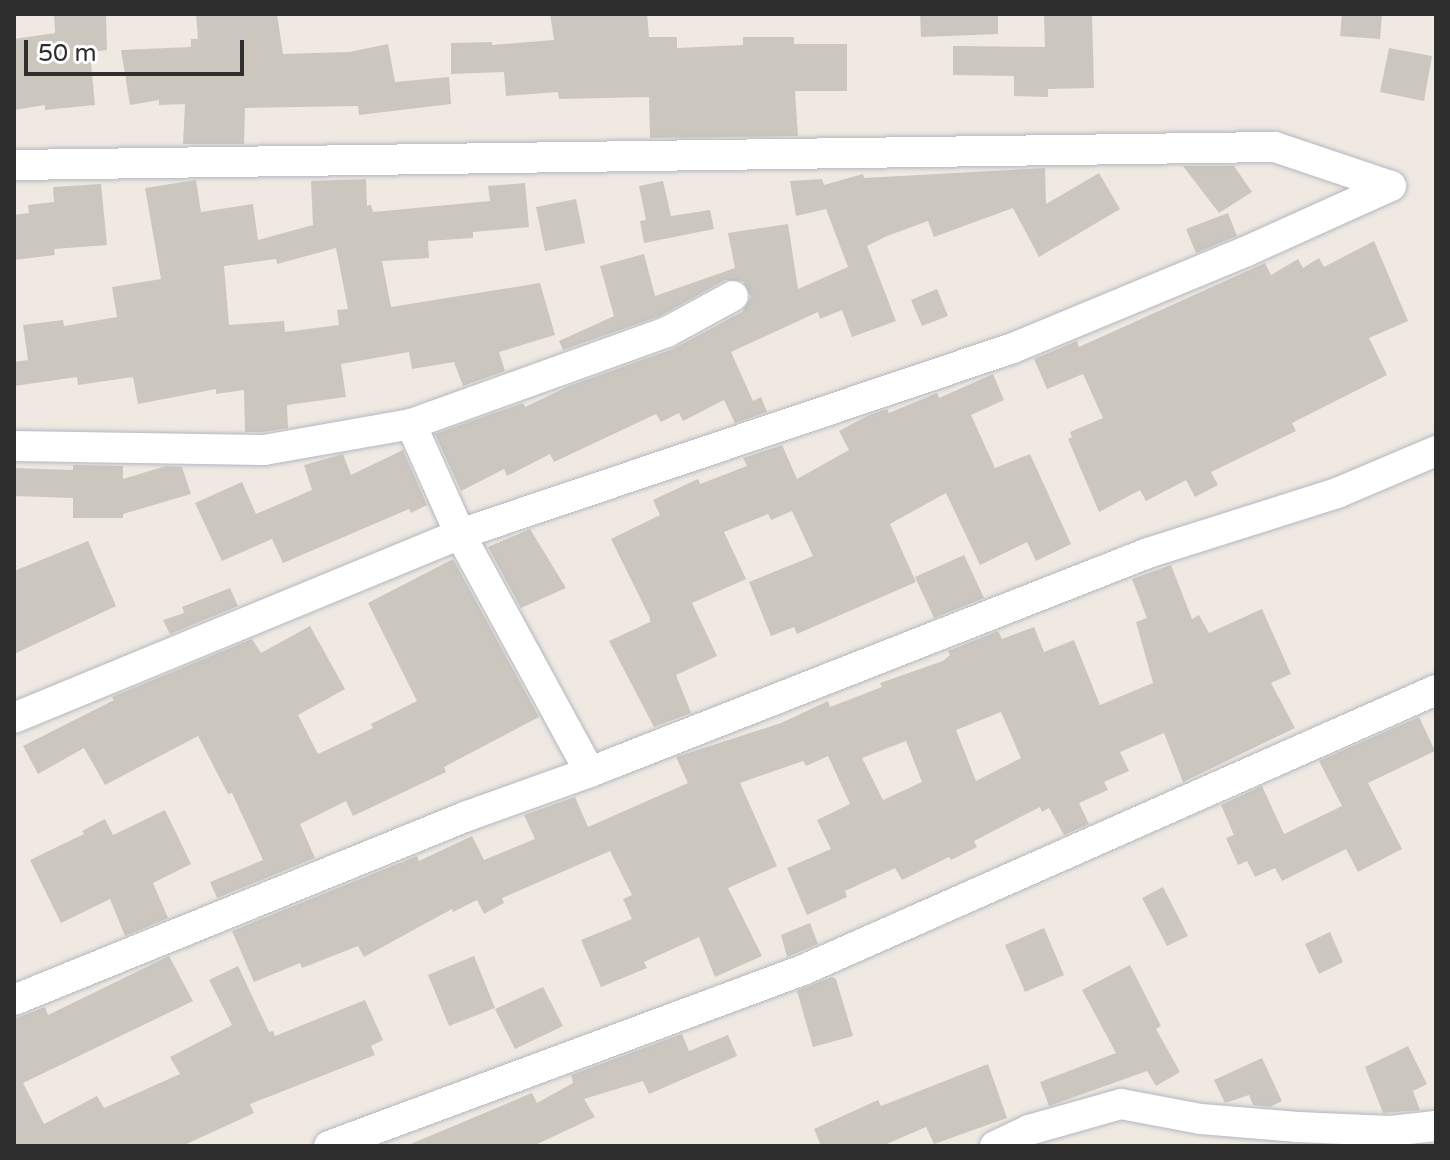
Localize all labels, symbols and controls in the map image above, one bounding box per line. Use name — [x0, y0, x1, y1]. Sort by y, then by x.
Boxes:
scale bar — [28, 24, 248, 74]
text: 50 m — [38, 39, 96, 68]

